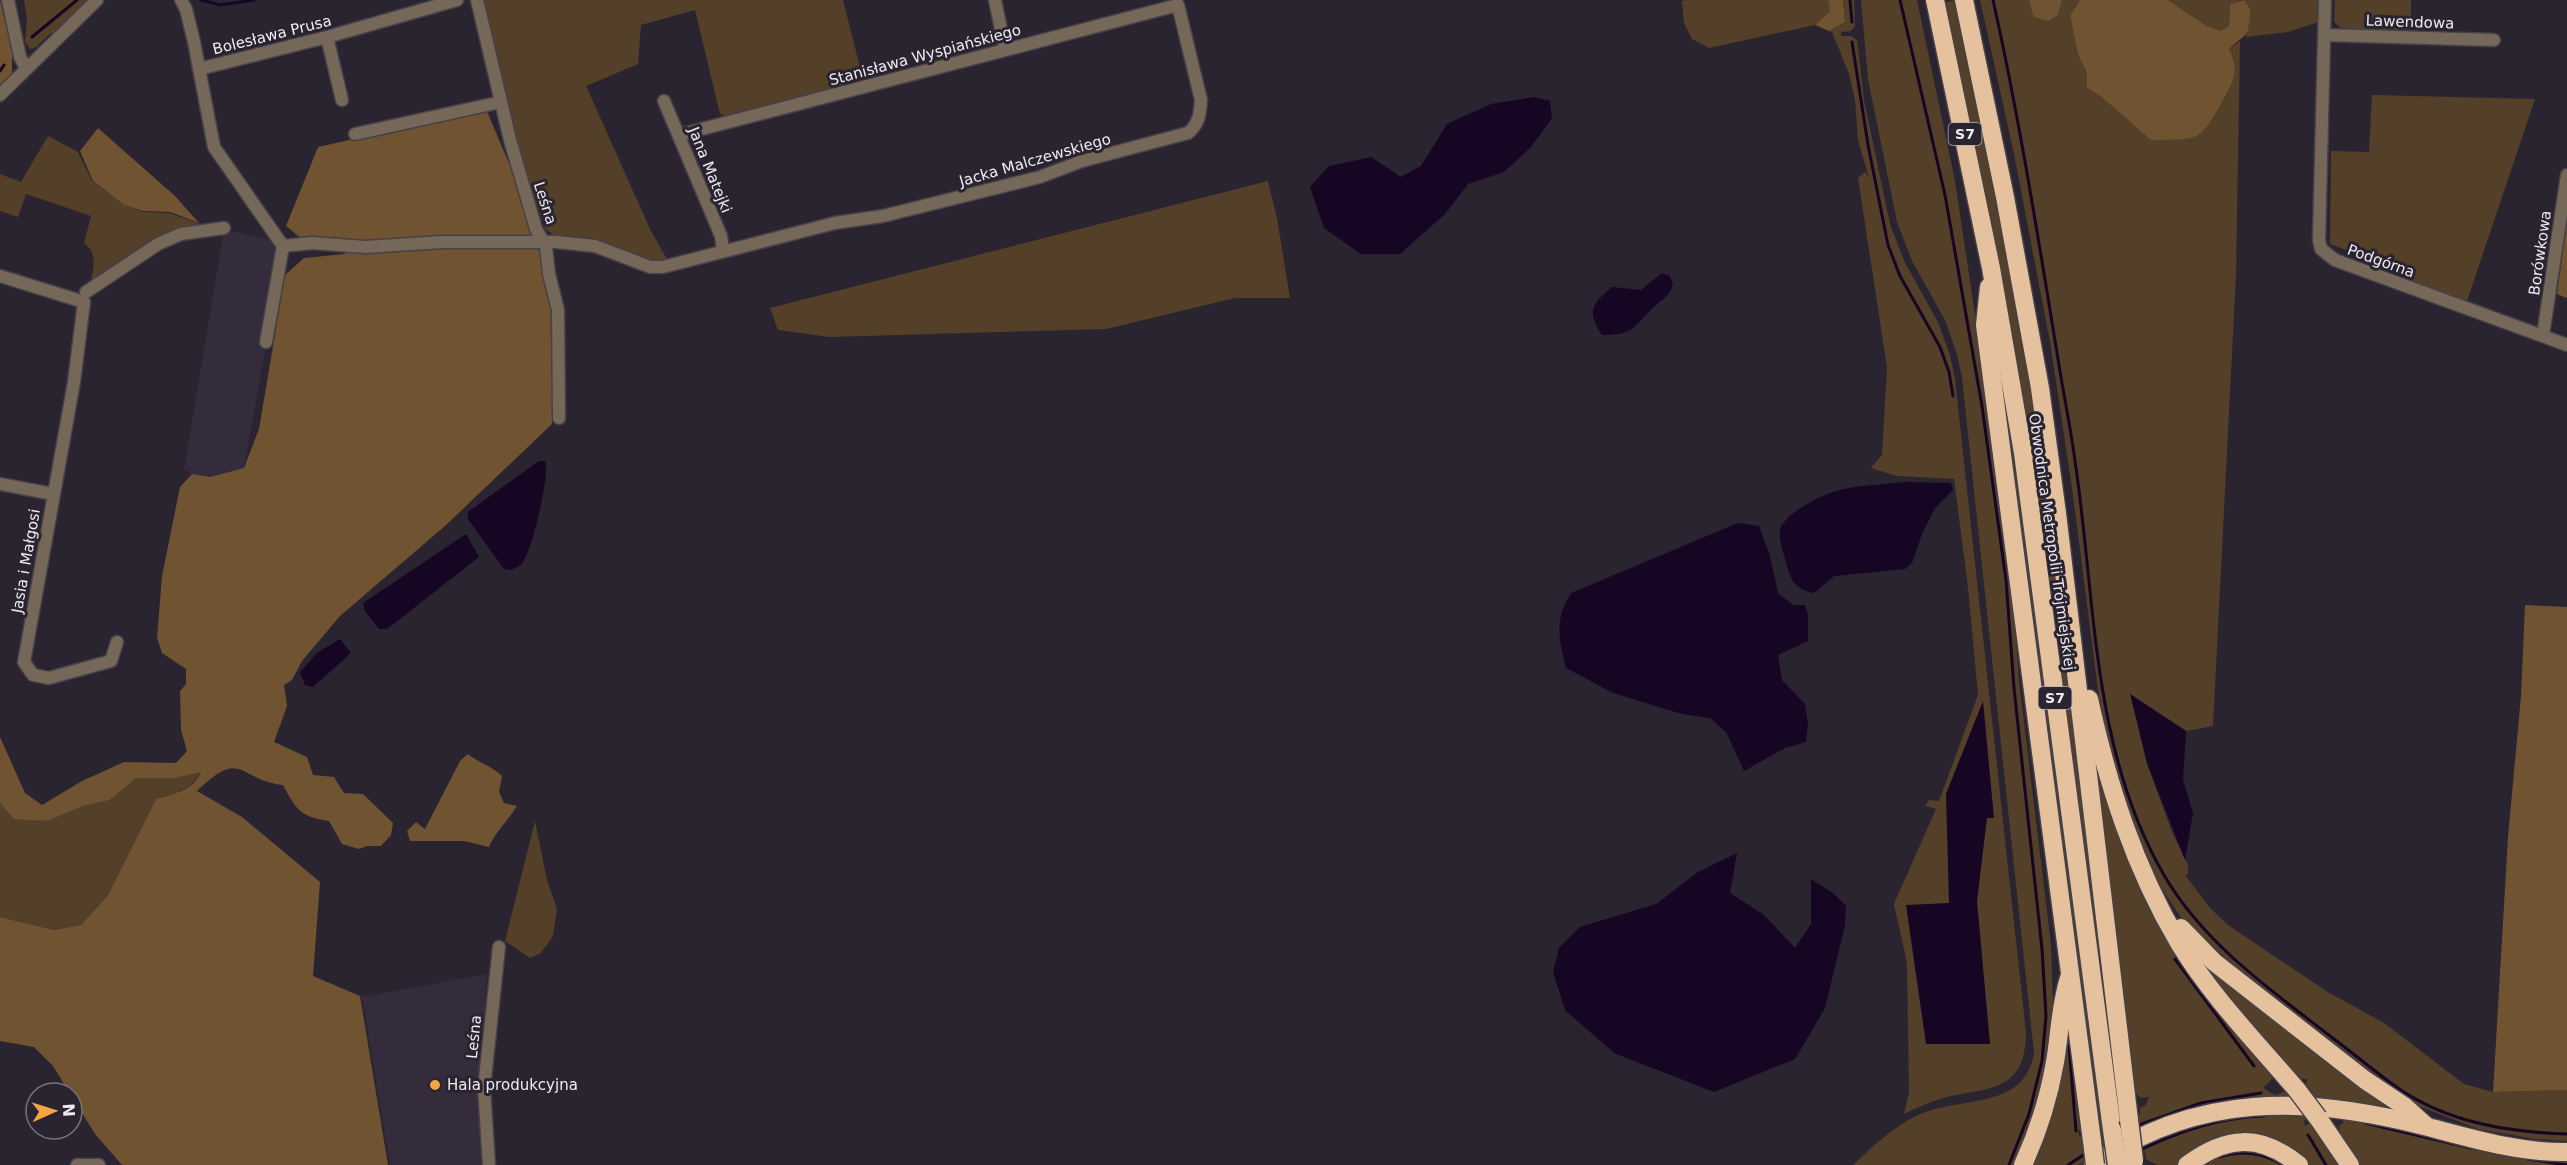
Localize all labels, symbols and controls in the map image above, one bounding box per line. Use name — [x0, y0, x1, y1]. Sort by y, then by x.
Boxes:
street label: Lawendowa — [2365, 11, 2455, 33]
street label: Bolesława Prusa — [211, 12, 333, 58]
street label: Stanisława Wyspiańskiego — [827, 21, 1023, 89]
street label: Jana Matejki — [684, 123, 735, 216]
road number: S7 — [1948, 123, 1982, 145]
street label: Jacka Malczewskiego — [956, 130, 1113, 191]
street label: Leśna — [530, 179, 560, 227]
street label: Borówkowa — [2525, 209, 2555, 297]
street label: Podgórna — [2345, 240, 2417, 282]
street label: Obwodnica Metropolii Trójmiejskiej — [2025, 412, 2079, 672]
street label: Jasia i Małgosi — [8, 507, 44, 616]
road number: S7 — [2038, 687, 2072, 709]
street label: Leśna — [463, 1014, 485, 1060]
place label: Hala produkcyjna — [447, 1076, 578, 1094]
marker: Hala produkcyjna — [428, 1078, 442, 1092]
north arrow — [24, 1081, 84, 1141]
text: N — [59, 1103, 78, 1117]

